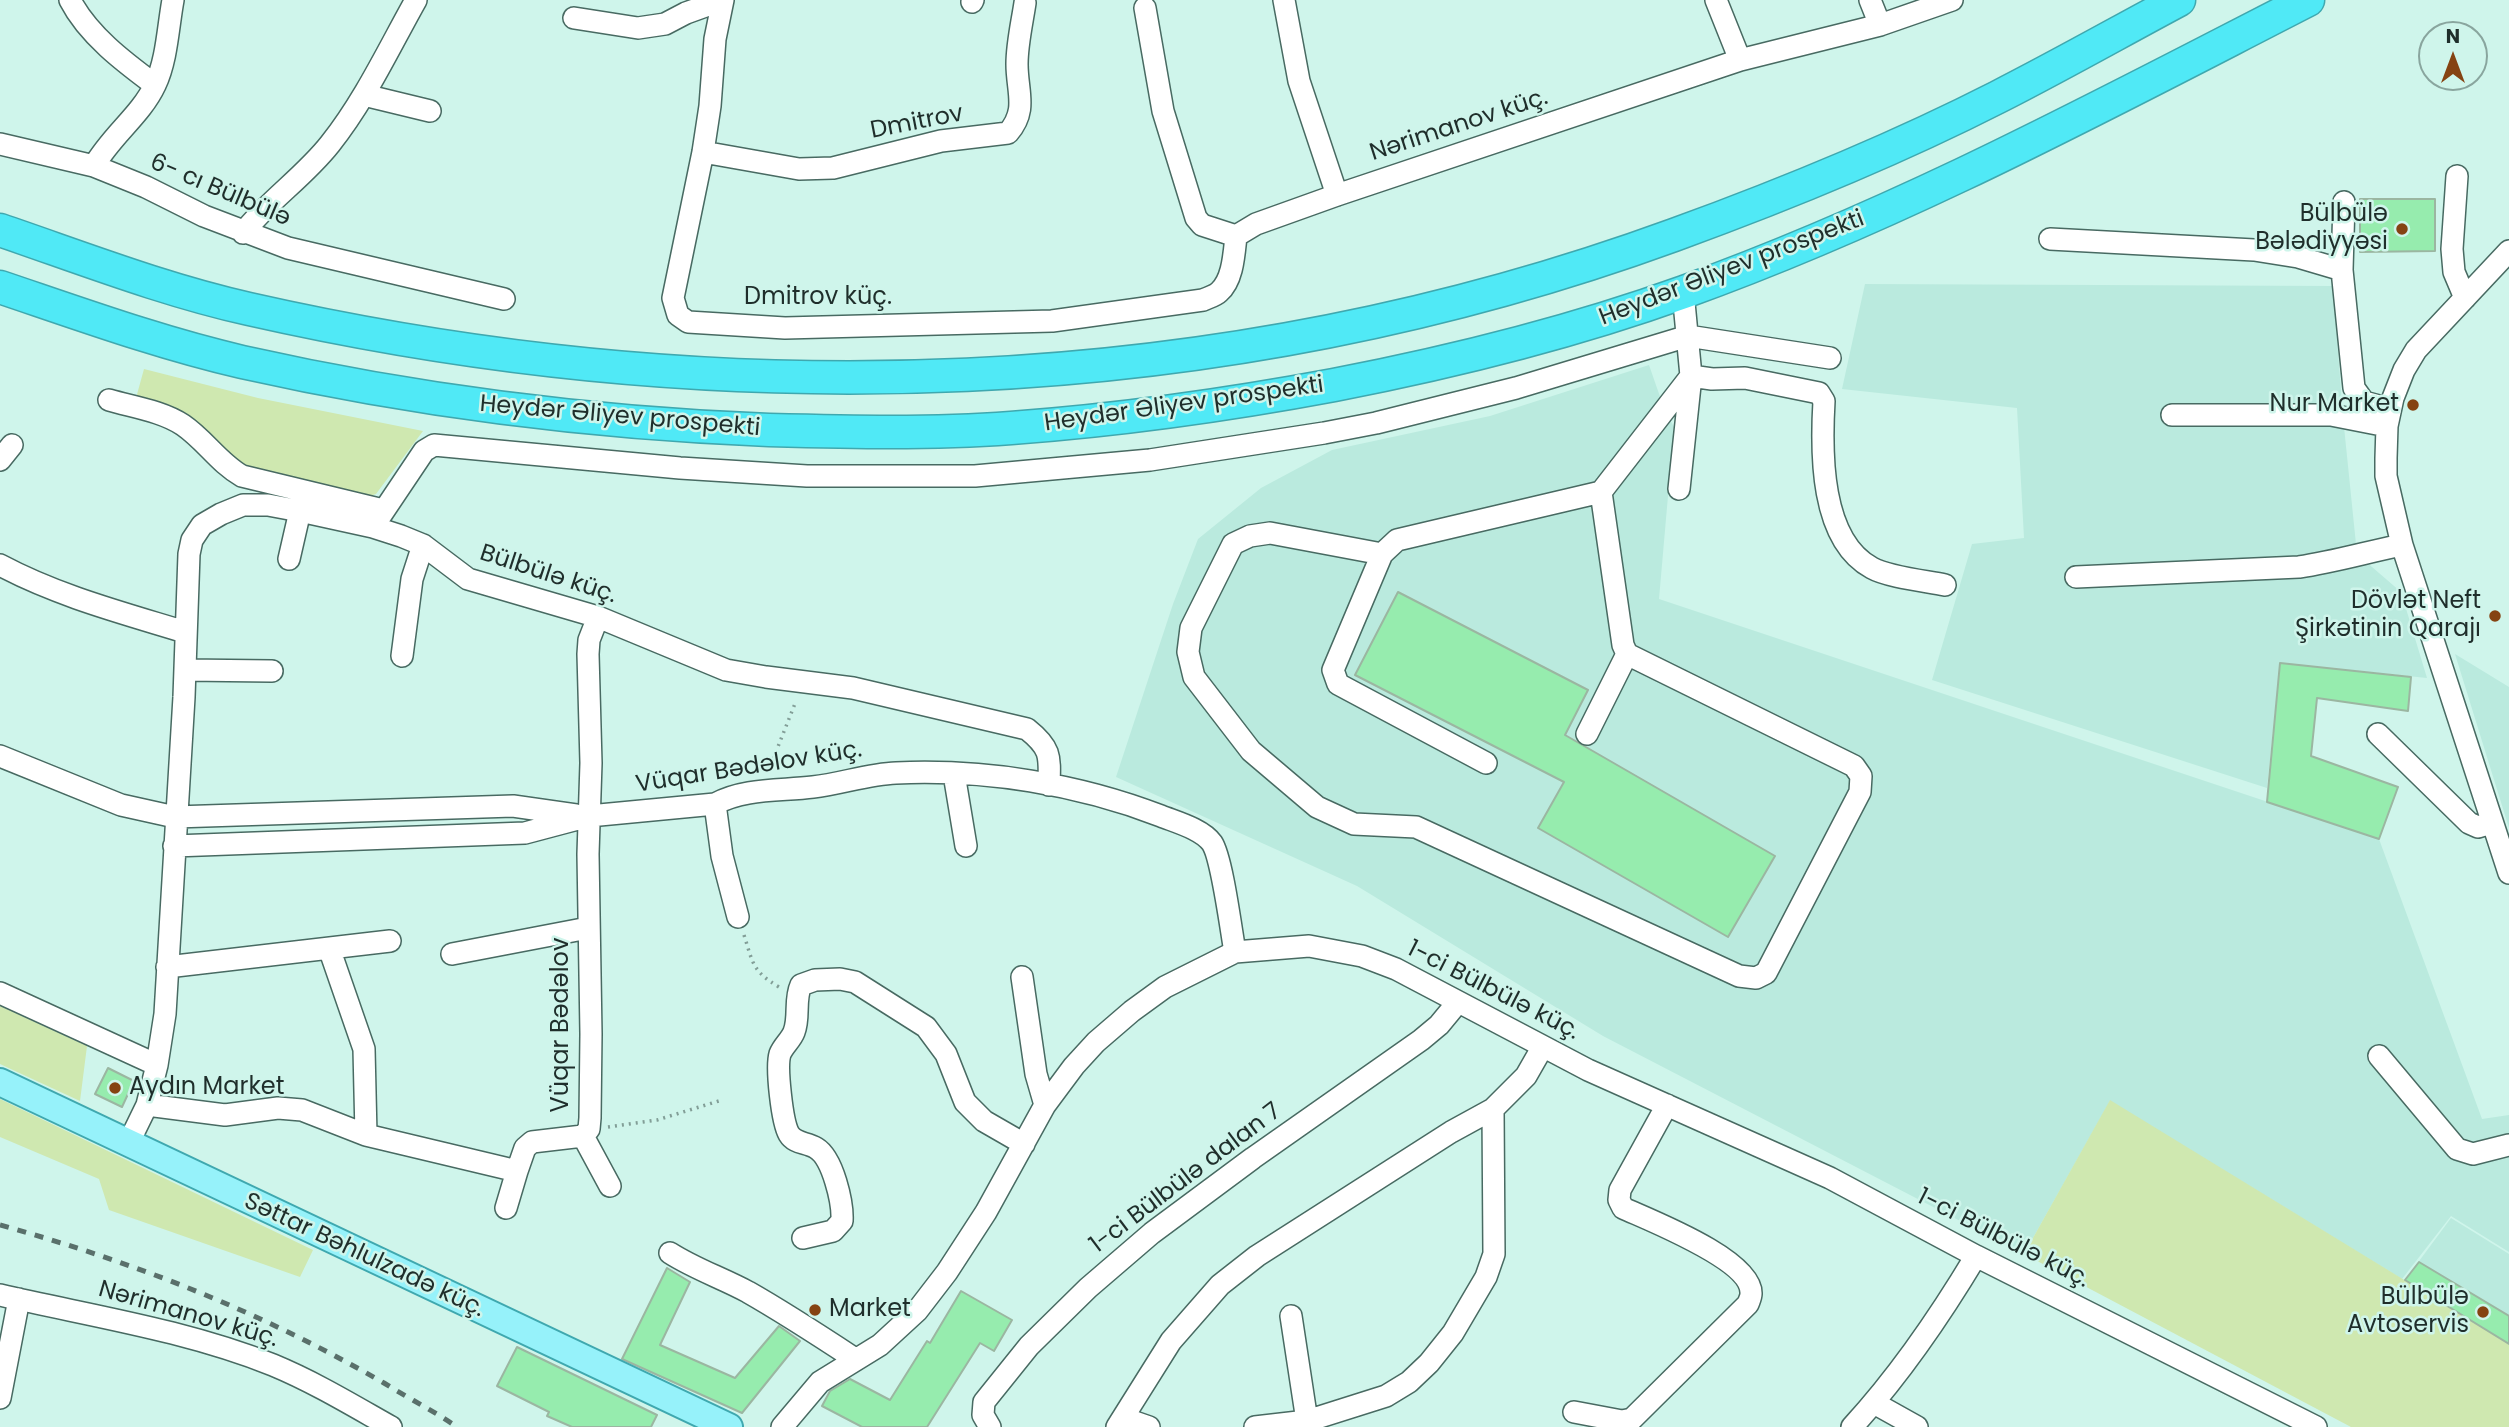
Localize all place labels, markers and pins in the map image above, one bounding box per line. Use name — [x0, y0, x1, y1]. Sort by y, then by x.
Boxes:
place label: Bülbülə Bələdiyyəsi — [2255, 201, 2388, 257]
marker: Bülbülə Bələdiyyəsi — [2394, 221, 2410, 237]
place label: Nur Market — [2270, 391, 2399, 419]
marker: Nur Market — [2405, 397, 2421, 413]
place label: Dövlət Neft Şirkətinin Qarajı — [2295, 588, 2481, 644]
marker: Dövlət Neft Şirkətinin Qarajı — [2487, 608, 2503, 624]
place label: Aydın Market — [129, 1074, 284, 1102]
marker: Aydın Market — [107, 1080, 123, 1096]
place label: Bülbülə Avtoservis — [2347, 1284, 2469, 1340]
place label: Market — [829, 1296, 911, 1324]
marker: Market — [807, 1302, 823, 1318]
marker: Bülbülə Avtoservis — [2475, 1304, 2491, 1320]

